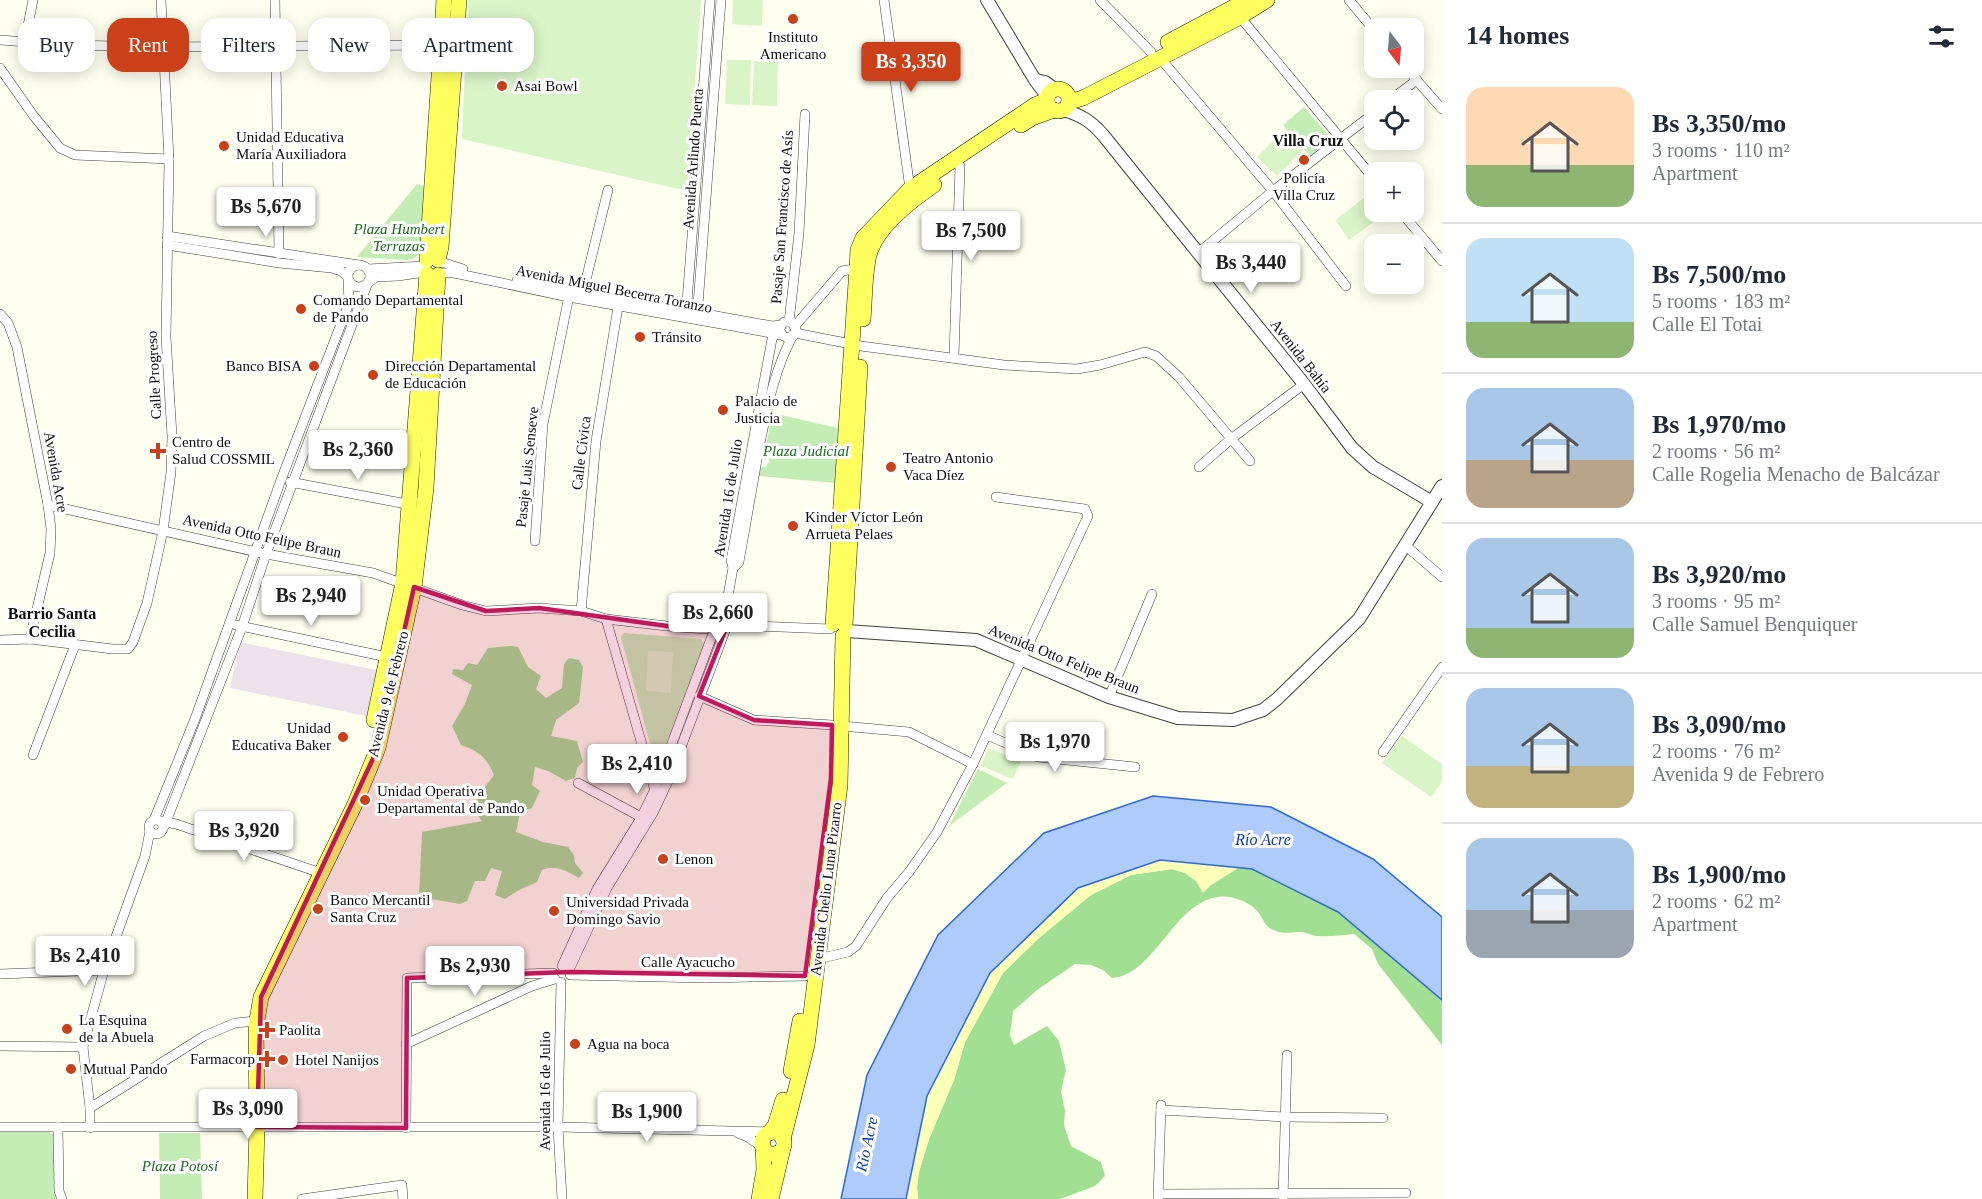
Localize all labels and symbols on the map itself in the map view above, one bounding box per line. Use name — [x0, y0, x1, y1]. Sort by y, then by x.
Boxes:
marker: Instituto Americano — [786, 12, 800, 26]
north arrow — [1364, 18, 1424, 78]
place label: Instituto Americano — [760, 29, 826, 62]
pin: Bs 3,350 — [849, 42, 973, 93]
place label: Asai Bowl — [514, 78, 578, 94]
marker: Asai Bowl — [495, 79, 509, 93]
street label: Avenida Arlindo Puerta — [680, 88, 706, 230]
place label: Unidad Educativa María Auxiliadora — [236, 129, 347, 162]
street label: Pasaje San Francisco de Asís — [768, 129, 796, 304]
district label: Villa Cruz — [1273, 132, 1343, 149]
marker: Unidad Educativa María Auxiliadora — [217, 139, 231, 153]
marker: Policía Villa Cruz — [1297, 153, 1311, 167]
place label: Policía Villa Cruz — [1273, 170, 1335, 203]
pin: Bs 5,670 — [204, 187, 328, 238]
pin: Bs 7,500 — [909, 211, 1033, 262]
park label: Plaza Humbert Terrazas — [352, 221, 445, 254]
pin: Bs 3,440 — [1189, 243, 1313, 294]
street label: Avenida Miguel Becerra Toranzo — [515, 262, 713, 316]
place label: Comando Departamental de Pando — [313, 292, 463, 325]
marker: Comando Departamental de Pando — [294, 302, 308, 316]
street label: Avenida Bahía — [1267, 316, 1335, 396]
place label: Tránsito — [652, 329, 701, 345]
street label: Calle Progreso — [144, 330, 164, 420]
marker: Tránsito — [633, 330, 647, 344]
place label: Banco BISA — [226, 358, 302, 374]
place label: Dirección Departamental de Educación — [385, 358, 536, 391]
marker: Banco BISA — [307, 359, 321, 373]
marker: Dirección Departamental de Educación — [366, 368, 380, 382]
place label: Palacio de Justicia — [735, 393, 797, 426]
marker: Palacio de Justicia — [716, 403, 730, 417]
street label: Pasaje Luis Senseve — [513, 405, 541, 528]
street label: Calle Cívica — [569, 415, 594, 491]
street label: Avenida Acre — [41, 430, 71, 514]
pin: Bs 2,360 — [296, 430, 420, 481]
place label: Centro de Salud COSSMIL — [172, 434, 275, 467]
street label: Avenida 16 de Julio — [711, 438, 745, 558]
marker: Centro de Salud COSSMIL — [149, 442, 167, 460]
park label: Plaza Judicial — [762, 443, 849, 459]
place label: Teatro Antonio Vaca Díez — [903, 450, 993, 483]
marker: Teatro Antonio Vaca Díez — [884, 460, 898, 474]
place label: Kinder Víctor León Arrueta Pelaes — [805, 509, 924, 542]
street label: Avenida Otto Felipe Braun — [181, 511, 343, 561]
marker: Kinder Víctor León Arrueta Pelaes — [786, 519, 800, 533]
pin: Bs 2,940 — [249, 576, 373, 627]
pin: Bs 2,660 — [656, 593, 780, 644]
district label: Barrio Santa Cecilia — [8, 605, 96, 640]
street label: Avenida Otto Felipe Braun — [986, 621, 1142, 697]
street label: Avenida 9 de Febrero — [365, 629, 411, 759]
place label: Unidad Educativa Baker — [231, 720, 331, 753]
pin: Bs 1,970 — [993, 722, 1117, 773]
marker: Unidad Educativa Baker — [336, 730, 350, 744]
pin: Bs 2,410 — [575, 744, 699, 795]
place label: Unidad Operativa Departamental de Pando — [377, 783, 524, 816]
marker: Unidad Operativa Departamental de Pando — [358, 793, 372, 807]
street label: Avenida Chelio Luna Pizarro — [807, 801, 845, 977]
pin: Bs 3,920 — [182, 811, 306, 862]
water label: Río Acre — [1234, 831, 1291, 848]
place label: Lenon — [675, 851, 714, 867]
marker: Lenon — [656, 852, 670, 866]
place label: Banco Mercantil Santa Cruz — [330, 892, 430, 925]
place label: Universidad Privada Domingo Savio — [566, 894, 689, 927]
marker: Banco Mercantil Santa Cruz — [311, 902, 325, 916]
marker: Universidad Privada Domingo Savio — [547, 904, 561, 918]
pin: Bs 2,410 — [23, 936, 147, 987]
pin: Bs 2,930 — [413, 946, 537, 997]
street label: Calle Ayacucho — [641, 954, 735, 970]
place label: La Esquina de la Abuela — [79, 1012, 154, 1045]
marker: La Esquina de la Abuela — [60, 1022, 74, 1036]
place label: Paolita — [279, 1022, 321, 1038]
marker: Paolita — [260, 1023, 274, 1037]
street label: Avenida 16 de Julio — [537, 1031, 553, 1151]
place label: Agua na boca — [587, 1036, 670, 1052]
marker: Agua na boca — [568, 1037, 582, 1051]
place label: Farmacorp — [190, 1051, 255, 1067]
marker: Farmacorp — [260, 1052, 274, 1066]
place label: Hotel Nanijos — [295, 1052, 379, 1068]
marker: Hotel Nanijos — [276, 1053, 290, 1067]
place label: Mutual Pando — [83, 1061, 168, 1077]
marker: Mutual Pando — [64, 1062, 78, 1076]
pin: Bs 3,090 — [186, 1089, 310, 1140]
pin: Bs 1,900 — [585, 1092, 709, 1143]
water label: Río Acre — [852, 1115, 881, 1174]
park label: Plaza Potosí — [141, 1158, 220, 1174]

